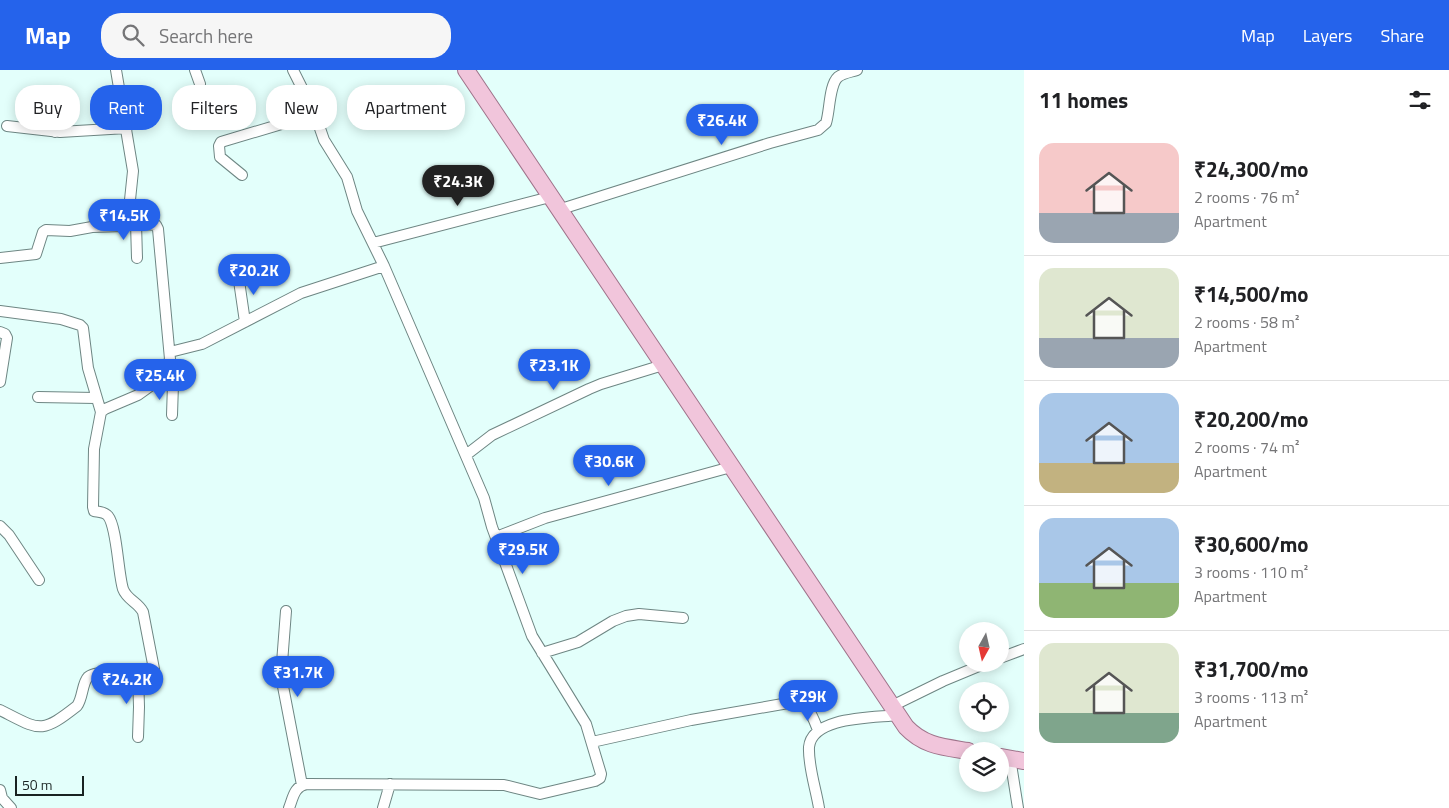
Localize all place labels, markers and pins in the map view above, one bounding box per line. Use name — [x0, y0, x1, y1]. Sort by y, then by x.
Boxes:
pin: ₹26.4K — [681, 104, 763, 146]
pin: ₹24.3K — [417, 164, 499, 207]
pin: ₹14.5K — [83, 198, 165, 241]
pin: ₹20.2K — [213, 254, 295, 296]
pin: ₹23.1K — [513, 348, 595, 391]
pin: ₹25.4K — [119, 358, 201, 401]
pin: ₹30.6K — [568, 444, 650, 487]
pin: ₹29.5K — [482, 532, 564, 575]
pin: ₹31.7K — [257, 656, 339, 698]
pin: ₹24.2K — [86, 662, 168, 705]
pin: ₹29K — [778, 680, 838, 722]

